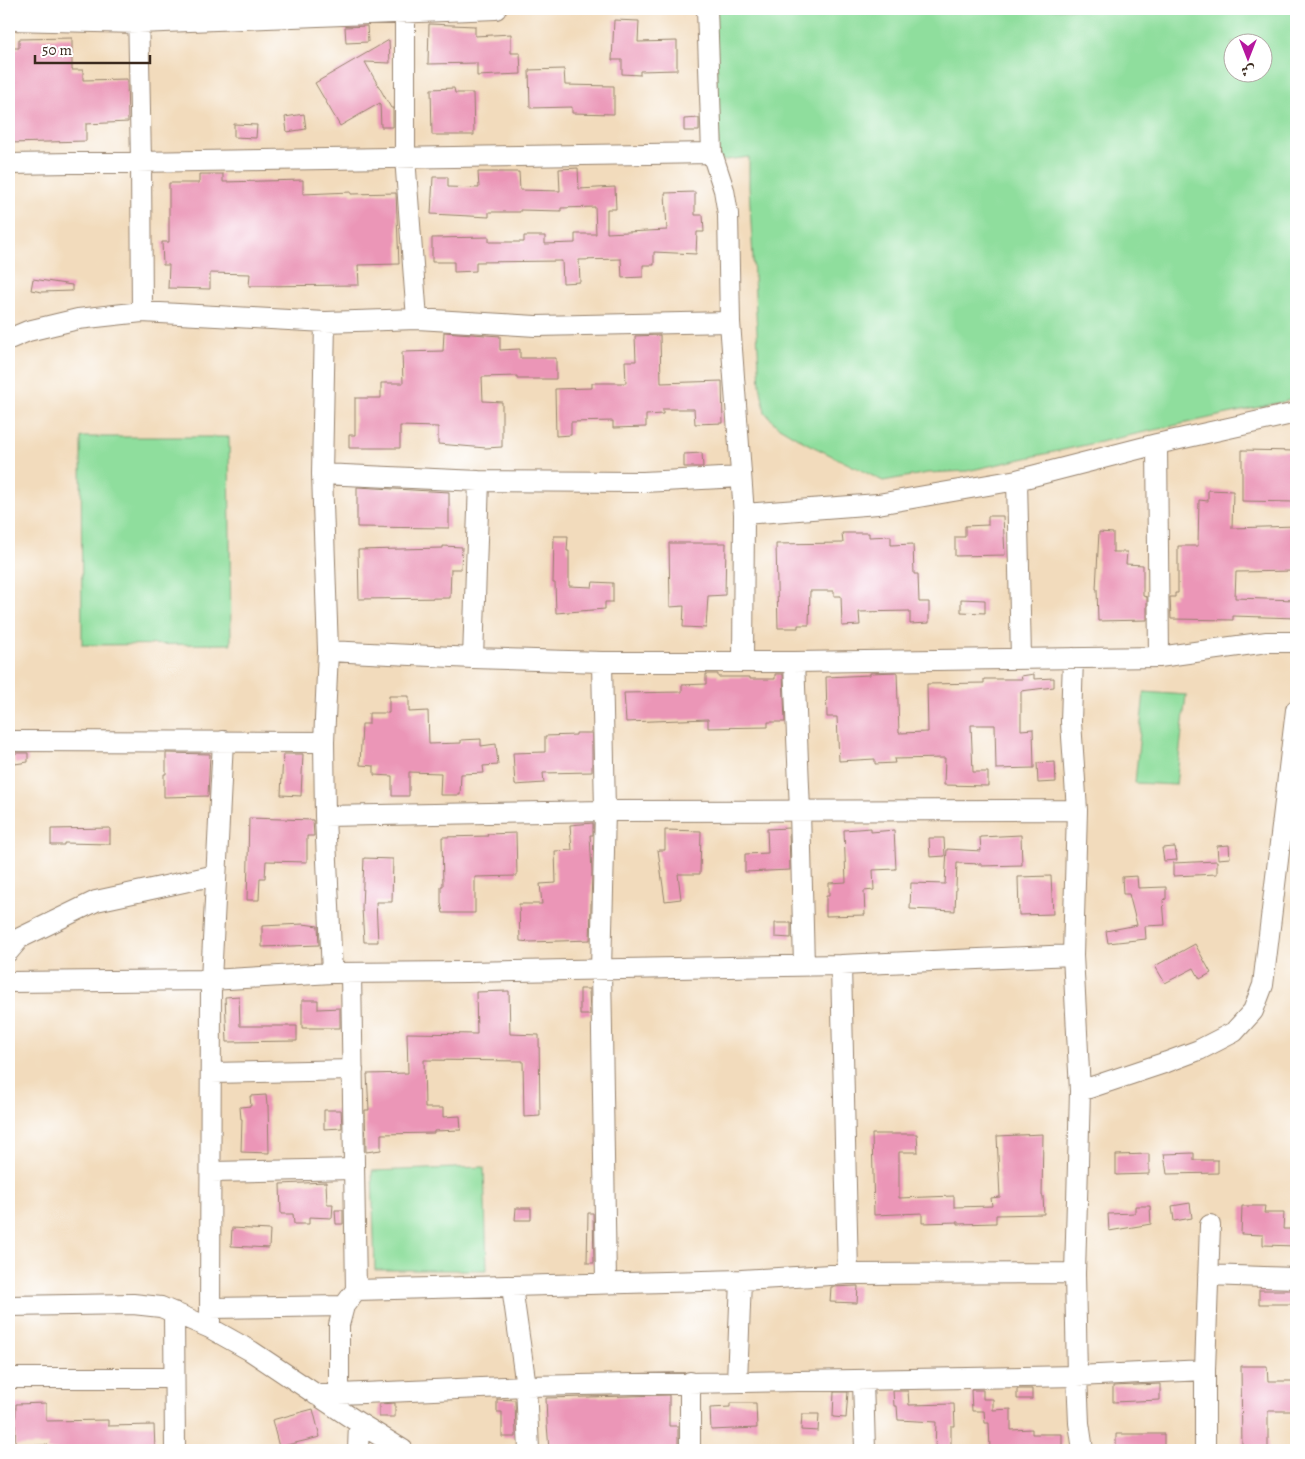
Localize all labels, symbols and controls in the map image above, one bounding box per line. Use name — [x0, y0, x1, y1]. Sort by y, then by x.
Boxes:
scale bar — [35, 32, 150, 64]
north arrow — [1222, 32, 1272, 82]
text: 50 m — [42, 40, 72, 60]
text: ش — [1241, 61, 1255, 80]

